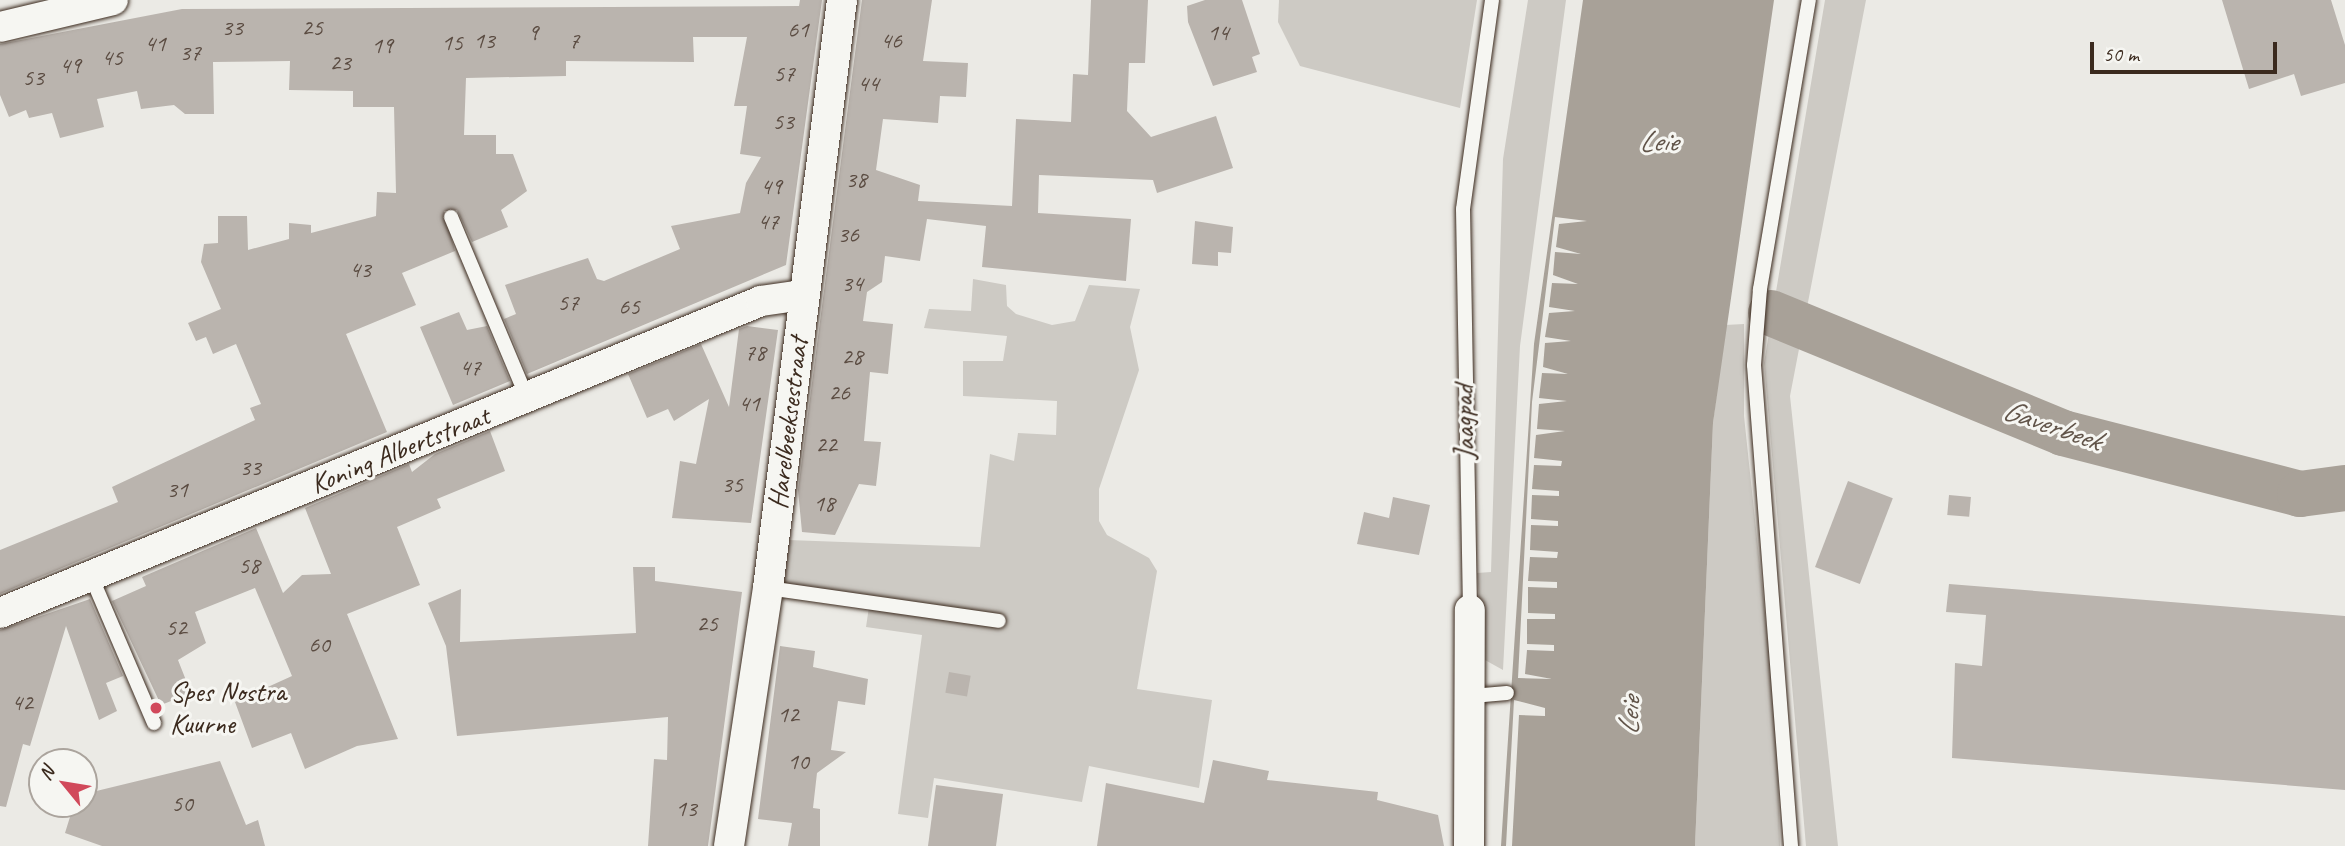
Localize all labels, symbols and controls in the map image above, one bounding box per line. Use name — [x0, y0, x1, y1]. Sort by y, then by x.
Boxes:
house number: 33 — [221, 14, 243, 42]
house number: 25 — [301, 14, 323, 42]
house number: 61 — [787, 16, 809, 44]
house number: 9 — [528, 19, 538, 47]
house number: 14 — [1207, 19, 1229, 47]
house number: 13 — [473, 27, 495, 55]
house number: 7 — [569, 27, 579, 55]
house number: 46 — [880, 27, 902, 55]
scale bar — [2093, 28, 2280, 72]
house number: 15 — [441, 29, 463, 57]
house number: 41 — [144, 30, 166, 58]
house number: 19 — [371, 32, 393, 60]
house number: 37 — [179, 39, 201, 67]
text: 50 m — [2103, 41, 2139, 67]
house number: 45 — [101, 44, 123, 72]
house number: 23 — [329, 49, 351, 77]
house number: 49 — [59, 52, 81, 80]
house number: 57 — [773, 60, 795, 88]
house number: 53 — [22, 64, 44, 92]
house number: 44 — [857, 70, 879, 98]
house number: 53 — [772, 108, 794, 136]
water label: Leie — [1639, 123, 1677, 159]
house number: 38 — [845, 166, 867, 194]
house number: 49 — [760, 173, 782, 201]
house number: 47 — [757, 208, 779, 236]
house number: 36 — [837, 221, 859, 249]
house number: 43 — [349, 256, 371, 284]
house number: 34 — [841, 270, 863, 298]
house number: 57 — [557, 289, 579, 317]
house number: 65 — [618, 293, 640, 321]
street label: Harelbeeksestraat — [761, 335, 815, 511]
house number: 78 — [744, 339, 766, 367]
house number: 28 — [841, 343, 863, 371]
house number: 47 — [459, 354, 481, 382]
house number: 26 — [828, 379, 850, 407]
street label: Jaagpad — [1447, 384, 1481, 460]
house number: 41 — [738, 390, 760, 418]
water label: Gaverbeek — [1998, 392, 2106, 458]
street label: Koning Albertstraat — [306, 399, 494, 501]
house number: 22 — [815, 431, 837, 459]
house number: 33 — [239, 454, 261, 482]
house number: 35 — [721, 471, 743, 499]
house number: 31 — [166, 476, 188, 504]
house number: 18 — [813, 490, 835, 518]
house number: 58 — [238, 552, 260, 580]
house number: 25 — [696, 610, 718, 638]
house number: 52 — [165, 614, 187, 642]
house number: 60 — [308, 631, 330, 659]
place label: Spes Nostra Kuurne — [170, 675, 286, 741]
house number: 42 — [11, 689, 33, 717]
water label: Leie — [1610, 696, 1648, 736]
marker: Spes Nostra Kuurne — [148, 700, 164, 716]
house number: 12 — [777, 701, 799, 729]
north arrow — [28, 748, 98, 818]
house number: 10 — [787, 748, 809, 776]
text: N — [33, 762, 60, 785]
house number: 50 — [171, 790, 193, 818]
house number: 13 — [675, 795, 697, 823]

